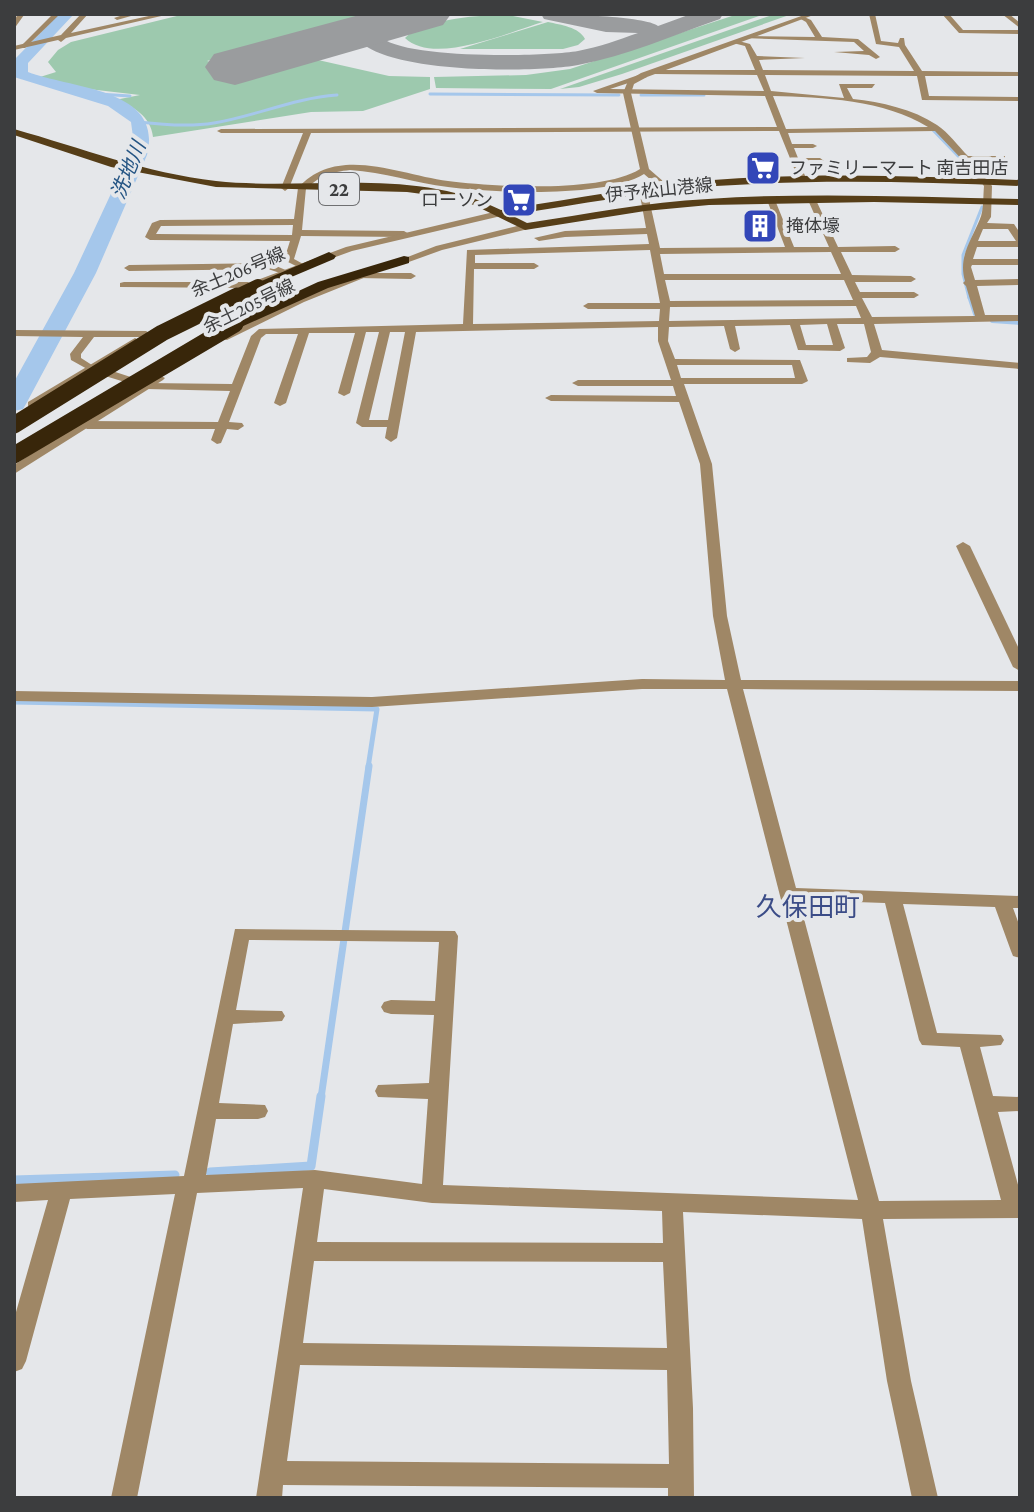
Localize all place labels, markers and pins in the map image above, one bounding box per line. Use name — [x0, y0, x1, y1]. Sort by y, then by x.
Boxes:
supermarket icon: ファミリーマート 南吉田店 — [744, 149, 782, 187]
place label: ファミリーマート 南吉田店 — [789, 158, 1008, 178]
supermarket icon: ローソン — [500, 181, 538, 219]
place label: ローソン — [421, 190, 493, 210]
building icon: 掩体壕 — [741, 207, 779, 245]
place label: 掩体壕 — [786, 216, 840, 236]

